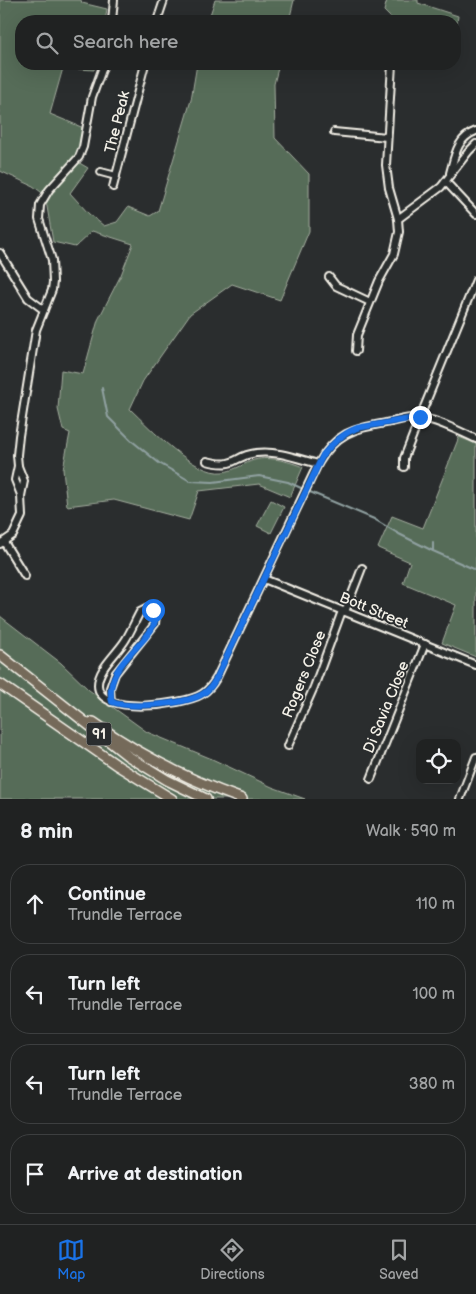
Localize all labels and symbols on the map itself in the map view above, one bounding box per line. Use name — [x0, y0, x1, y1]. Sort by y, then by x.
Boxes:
street label: The Peak — [101, 88, 135, 155]
route end — [409, 406, 432, 429]
street label: Bott Street — [337, 588, 411, 633]
route start — [142, 599, 165, 622]
street label: Rogers Close — [278, 628, 331, 721]
street label: Di Savia Close — [359, 658, 414, 756]
road number: 91 — [86, 722, 112, 746]

